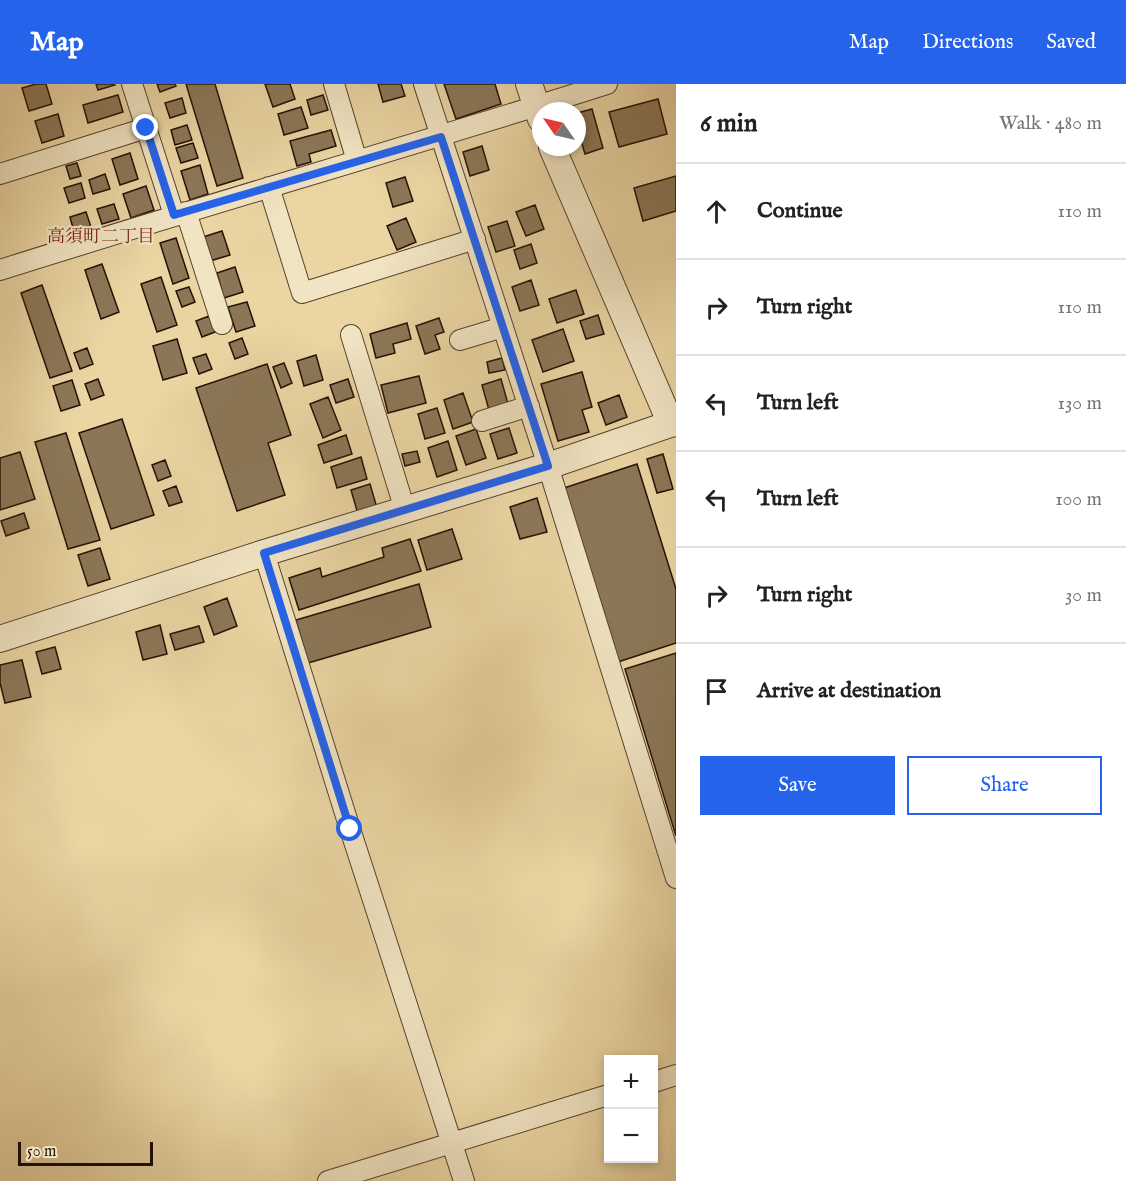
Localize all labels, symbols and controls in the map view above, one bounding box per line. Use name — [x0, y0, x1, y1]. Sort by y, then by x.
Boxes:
text: Map — [30, 25, 84, 60]
text: Map — [849, 29, 889, 56]
text: Directions — [922, 29, 1013, 56]
text: Saved — [1046, 29, 1096, 56]
north arrow — [532, 102, 586, 156]
text: 6 min — [700, 107, 758, 140]
text: Walk · 480 m — [999, 111, 1102, 136]
route end — [132, 114, 158, 140]
icon: ahead — [700, 195, 733, 228]
text: Continue — [757, 197, 843, 225]
text: 110 m — [1058, 199, 1102, 224]
district label: 高須町二丁目 — [47, 226, 155, 249]
icon: right — [700, 291, 733, 324]
text: Turn right — [757, 293, 852, 321]
text: 110 m — [1058, 295, 1102, 320]
icon: left — [700, 387, 733, 420]
text: Turn left — [757, 389, 839, 417]
text: 130 m — [1057, 391, 1102, 416]
icon: left — [700, 483, 733, 516]
text: Turn left — [757, 485, 839, 513]
text: 100 m — [1055, 487, 1102, 512]
icon: right — [700, 579, 733, 612]
text: Turn right — [757, 581, 852, 609]
text: 30 m — [1065, 583, 1102, 608]
icon: arrive — [700, 675, 733, 708]
text: Arrive at destination — [757, 677, 941, 705]
button: Save — [700, 756, 895, 815]
button: Share — [907, 756, 1102, 815]
route start — [336, 815, 362, 841]
map controls — [604, 1055, 658, 1163]
button: + — [604, 1055, 658, 1109]
button: − — [604, 1109, 658, 1163]
scale bar — [18, 1139, 153, 1166]
text: 50 m — [27, 1142, 56, 1162]

